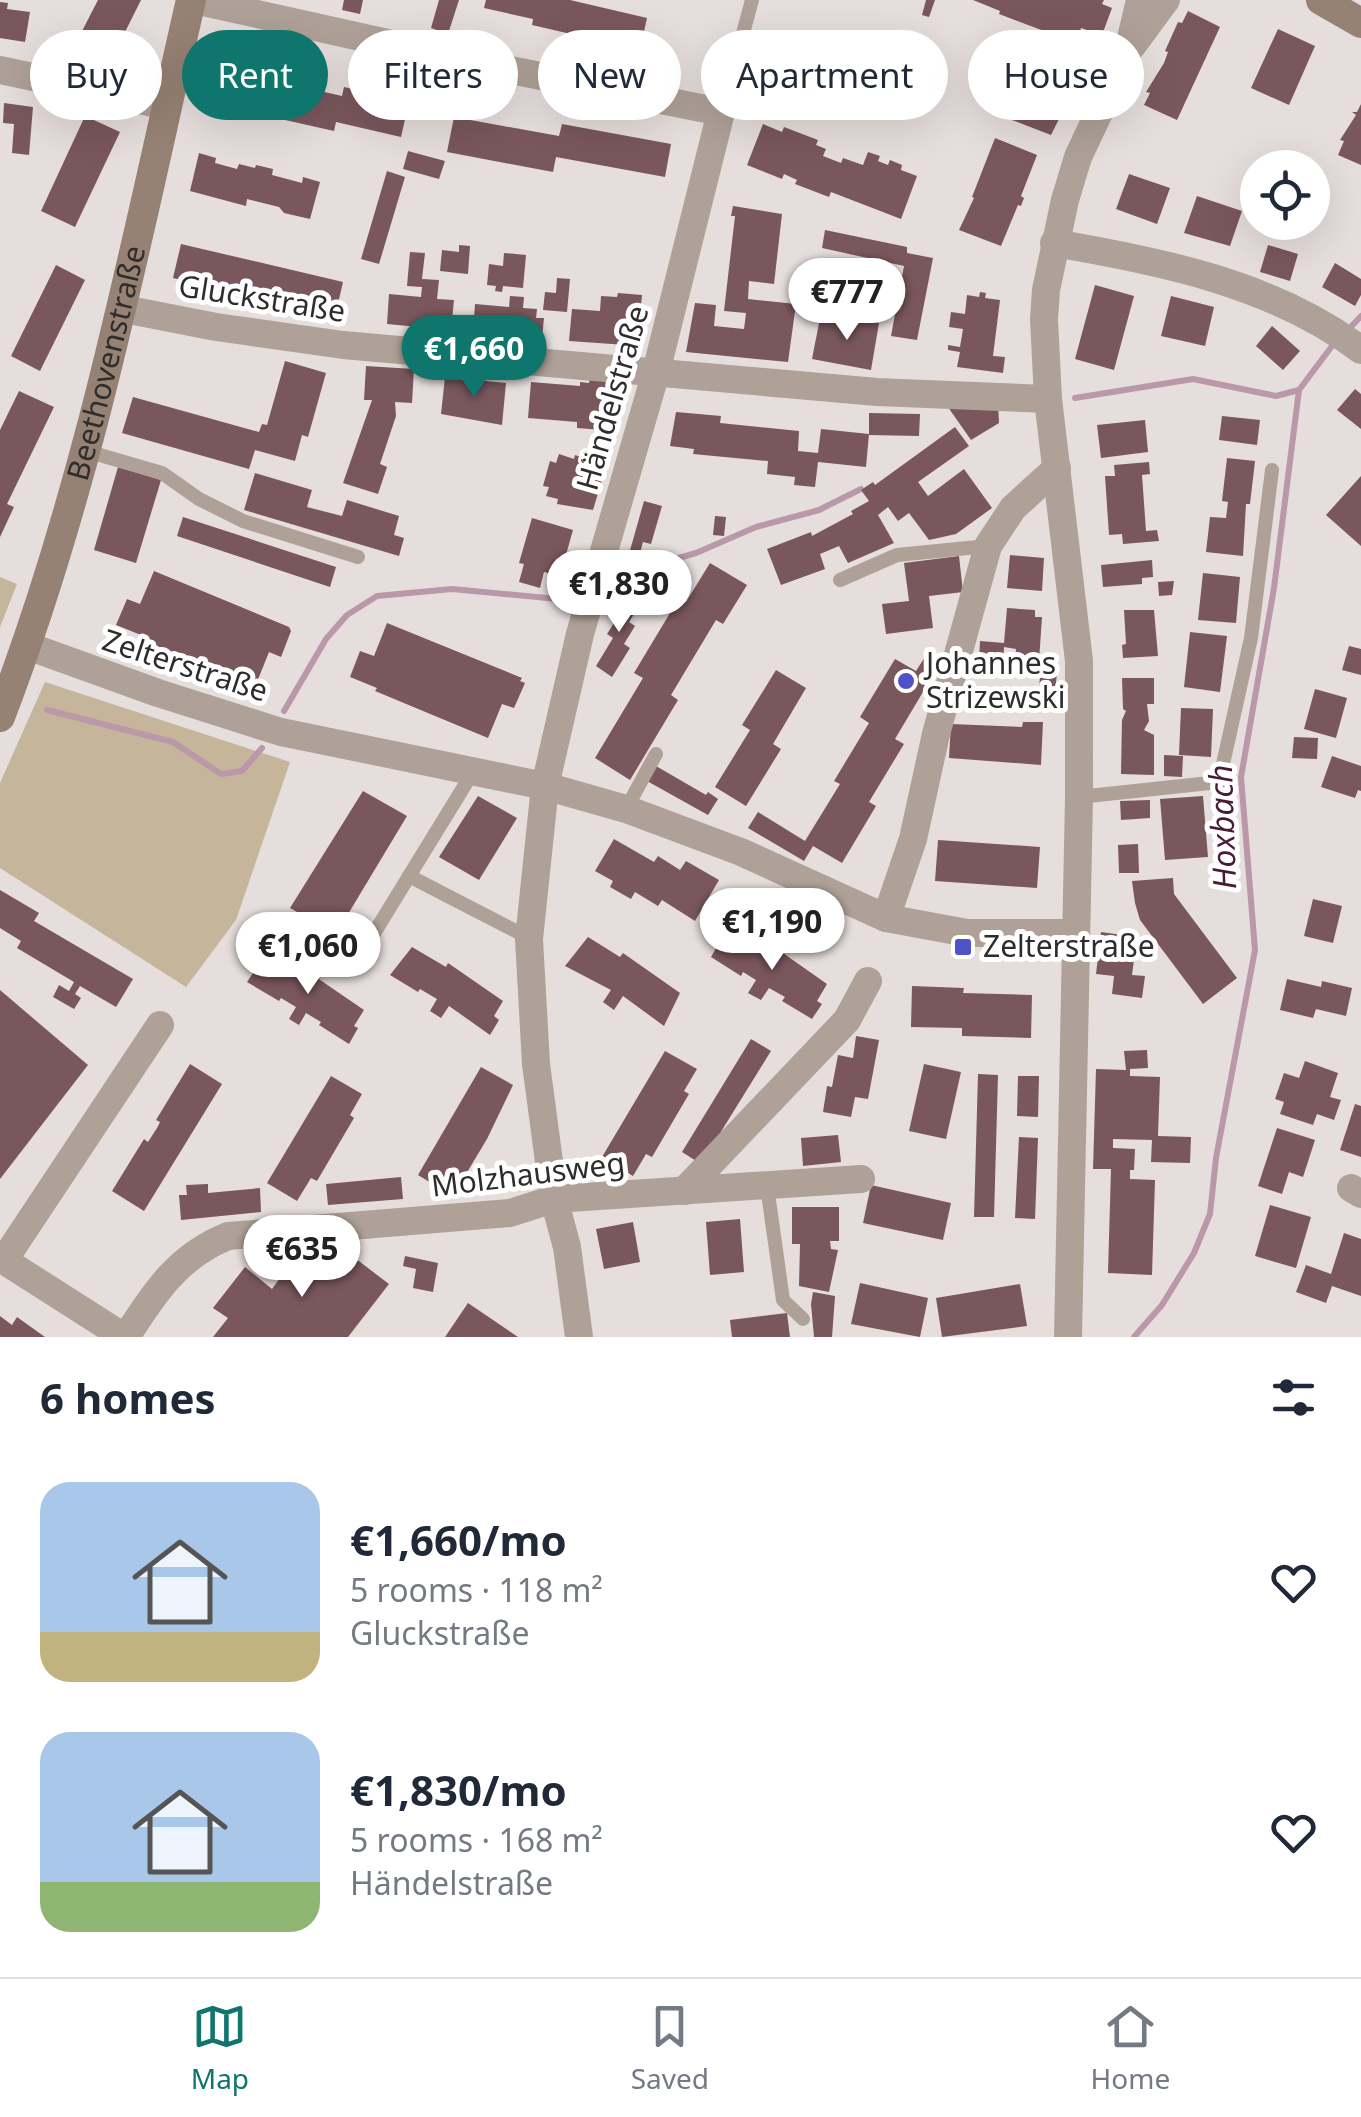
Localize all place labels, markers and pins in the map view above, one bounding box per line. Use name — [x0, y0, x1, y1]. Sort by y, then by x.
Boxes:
pin: €777 — [788, 258, 906, 343]
pin: €1,660 — [393, 315, 555, 400]
pin: €1,830 — [538, 550, 700, 635]
place label: Johannes Strizewski — [923, 642, 1066, 717]
marker: Johannes Strizewski — [895, 670, 917, 692]
pin: €1,190 — [691, 888, 853, 973]
pin: €1,060 — [227, 912, 389, 997]
place label: Zelterstraße — [983, 925, 1155, 966]
marker: Zelterstraße — [952, 936, 974, 958]
pin: €635 — [243, 1215, 361, 1300]

